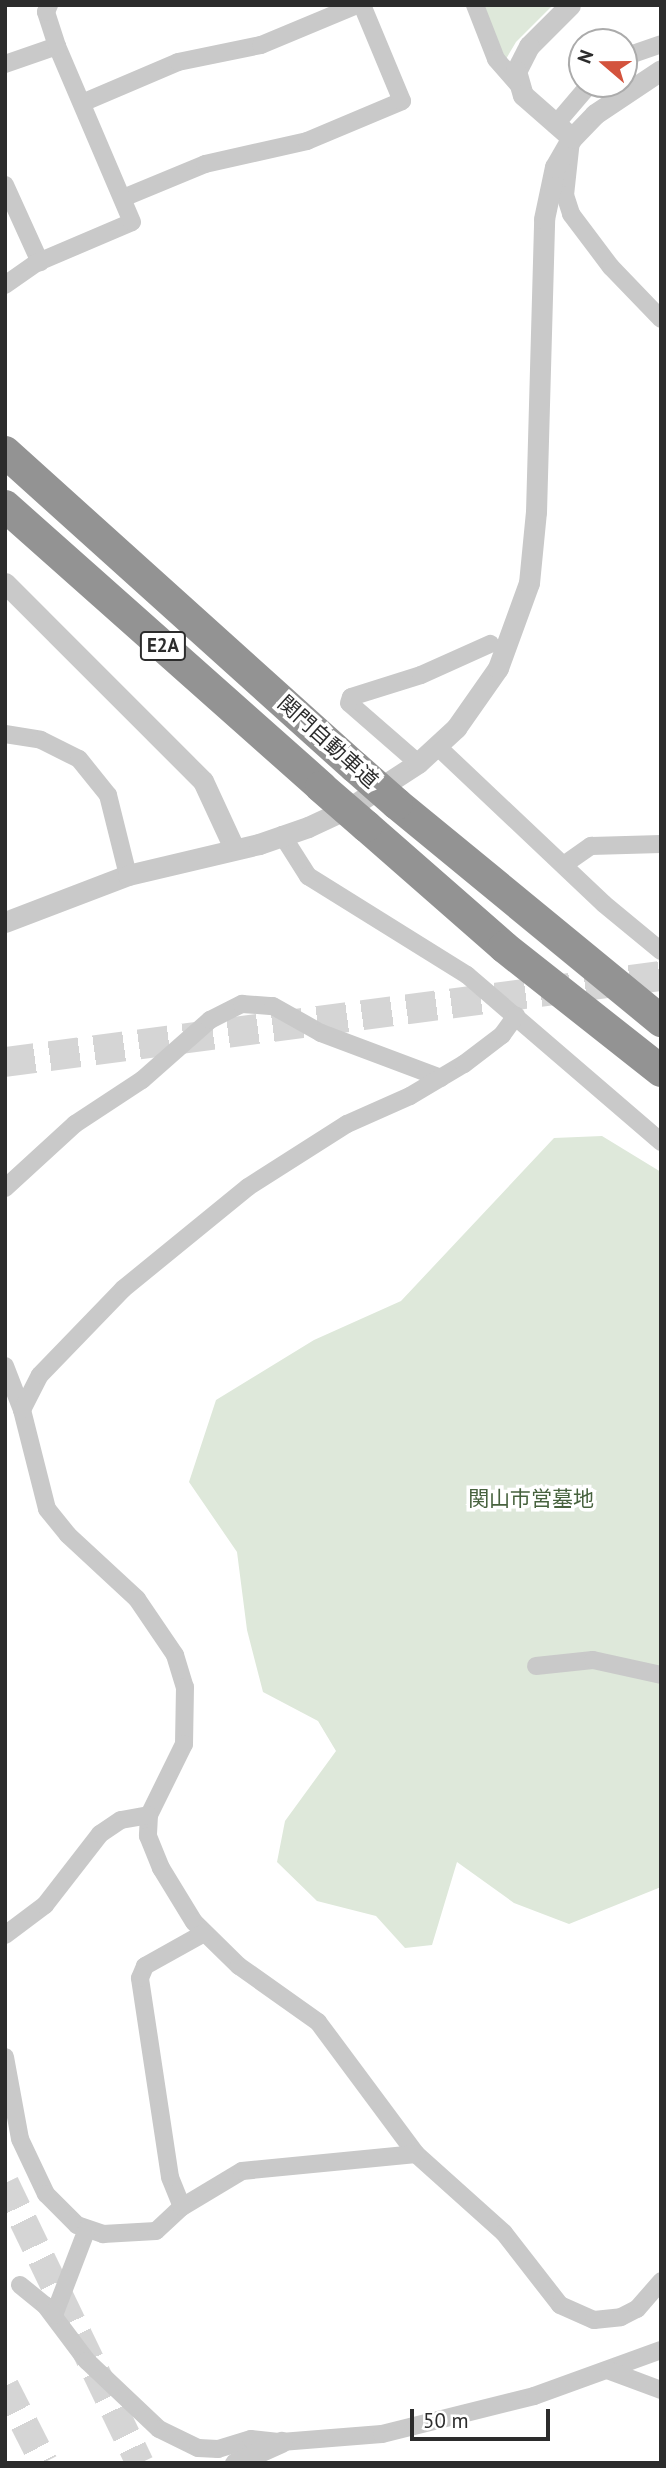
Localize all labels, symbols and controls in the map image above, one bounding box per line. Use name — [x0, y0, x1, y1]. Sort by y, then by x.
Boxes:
north arrow — [568, 28, 638, 98]
text: N — [572, 47, 599, 66]
road number: E2A — [138, 631, 188, 662]
street label: 関門自動車道 — [273, 690, 383, 794]
park label: 関山市営墓地 — [468, 1486, 594, 1512]
scale bar — [414, 2394, 554, 2438]
text: 50 m — [423, 2407, 469, 2434]

